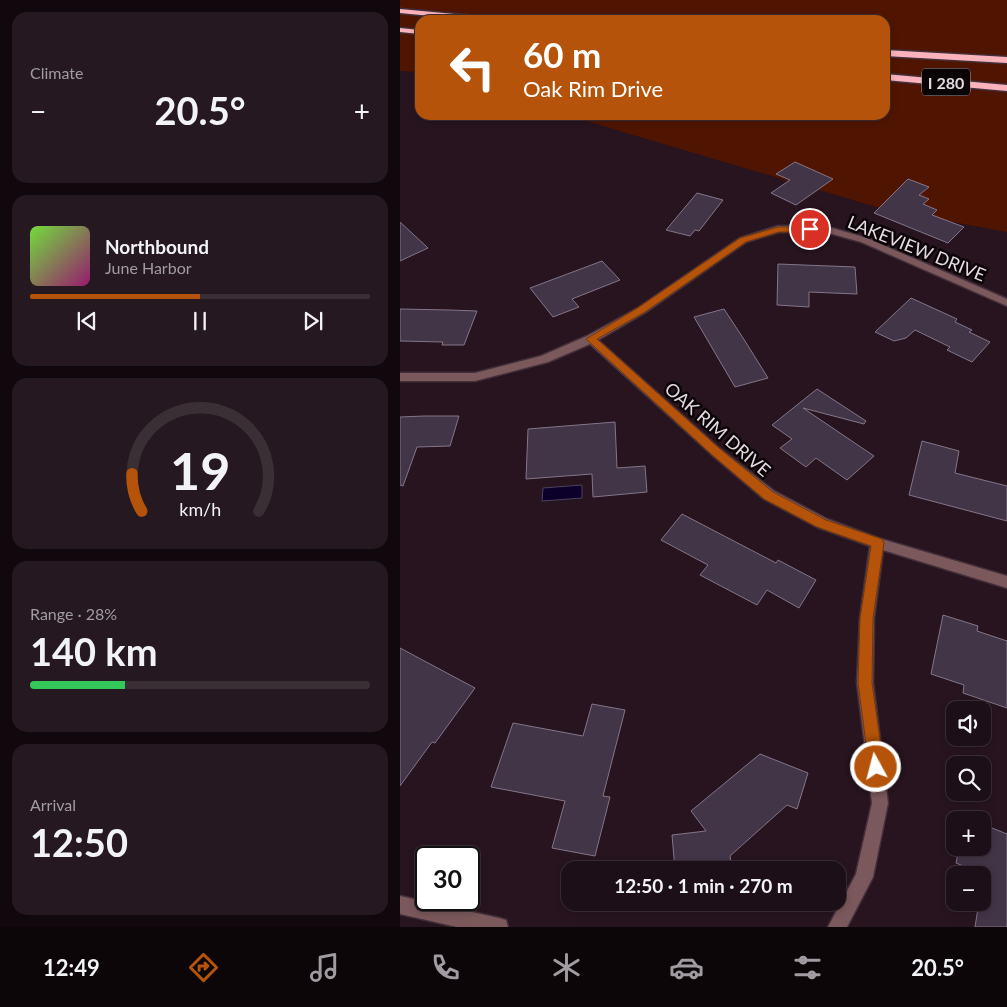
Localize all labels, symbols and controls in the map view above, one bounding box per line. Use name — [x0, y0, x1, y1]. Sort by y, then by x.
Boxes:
text: 60 m — [523, 33, 601, 75]
icon: left — [440, 35, 505, 100]
text: Climate — [30, 63, 83, 82]
road number: I 280 — [922, 68, 970, 95]
text: Oak Rim Drive — [523, 75, 663, 102]
text: 20.5° — [155, 87, 245, 133]
text: − — [30, 94, 46, 128]
text: + — [354, 94, 370, 128]
pin — [789, 208, 831, 250]
street label: LAKEVIEW DRIVE — [845, 210, 989, 286]
icon: arrive — [796, 215, 824, 243]
text: Northbound — [105, 235, 209, 258]
text: June Harbor — [105, 258, 192, 277]
icon: previous — [73, 307, 101, 335]
icon: pause — [186, 307, 214, 335]
icon: next — [299, 307, 327, 335]
street label: OAK RIM DRIVE — [661, 377, 775, 481]
text: 19 — [170, 439, 230, 501]
text: km/h — [179, 498, 221, 520]
text: Range · 28% — [30, 604, 117, 623]
text: 140 km — [30, 628, 158, 674]
map controls — [946, 701, 991, 911]
button: sound — [946, 701, 991, 746]
position arrow — [849, 740, 901, 792]
button: search — [946, 756, 991, 801]
text: Arrival — [30, 795, 76, 814]
button: + — [946, 811, 991, 856]
text: 12:50 — [30, 819, 128, 865]
speed limit sign: 30 — [415, 846, 480, 911]
button: − — [946, 866, 991, 911]
text: 12:50 · 1 min · 270 m — [614, 874, 793, 897]
icon: directions — [186, 950, 221, 985]
icon: music — [307, 950, 342, 985]
icon: phone — [428, 950, 463, 985]
icon: climate — [549, 950, 584, 985]
icon: car — [669, 950, 704, 985]
icon: filters — [790, 950, 825, 985]
text: 12:49 — [43, 954, 100, 981]
text: 20.5° — [911, 954, 964, 981]

